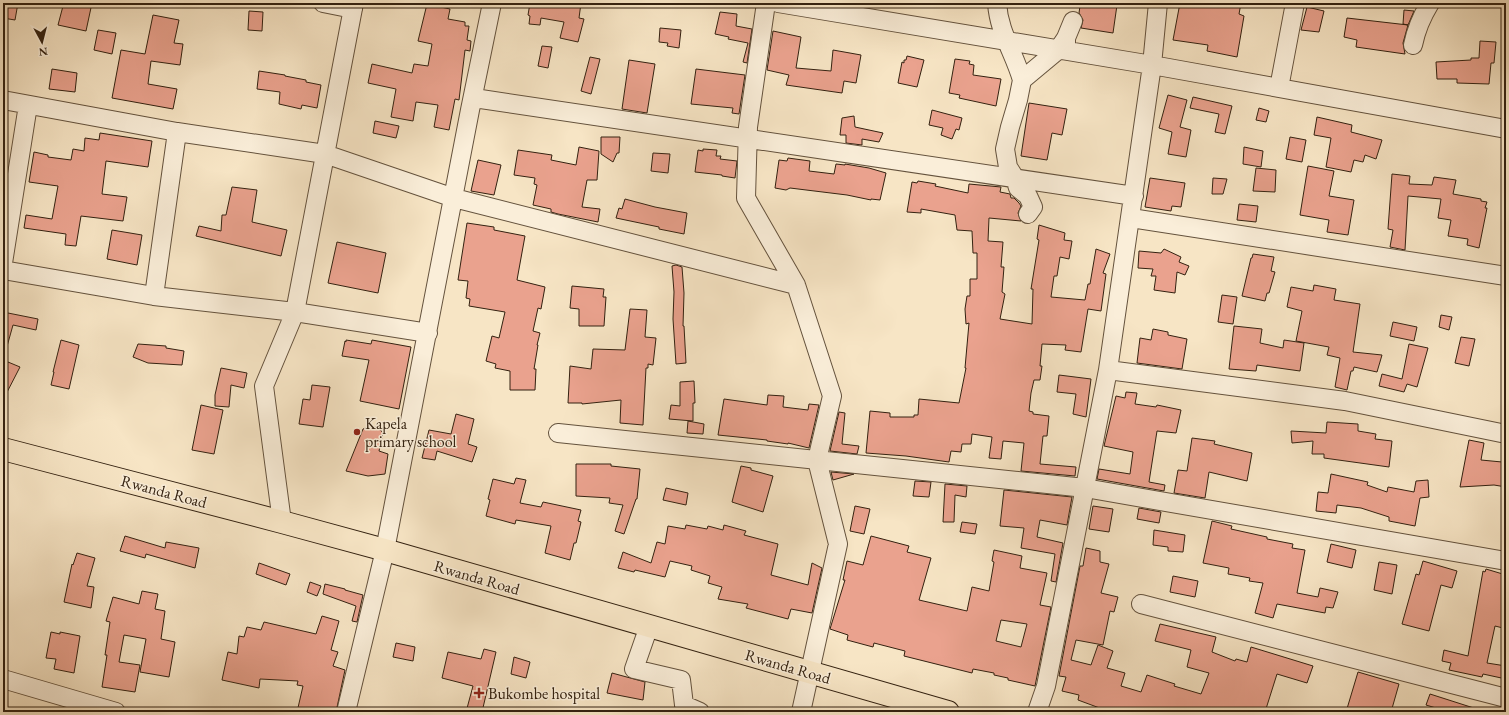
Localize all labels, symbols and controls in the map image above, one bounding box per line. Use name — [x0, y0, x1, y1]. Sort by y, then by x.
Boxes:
north arrow — [22, 22, 62, 62]
text: N — [38, 44, 48, 59]
place label: Kapela primary school — [365, 413, 456, 452]
marker: Kapela primary school — [352, 427, 362, 437]
street label: Rwanda Road — [119, 470, 210, 513]
street label: Rwanda Road — [432, 555, 523, 600]
street label: Rwanda Road — [743, 644, 834, 689]
place label: Bukombe hospital — [488, 683, 600, 704]
marker: Bukombe hospital — [473, 687, 485, 699]

